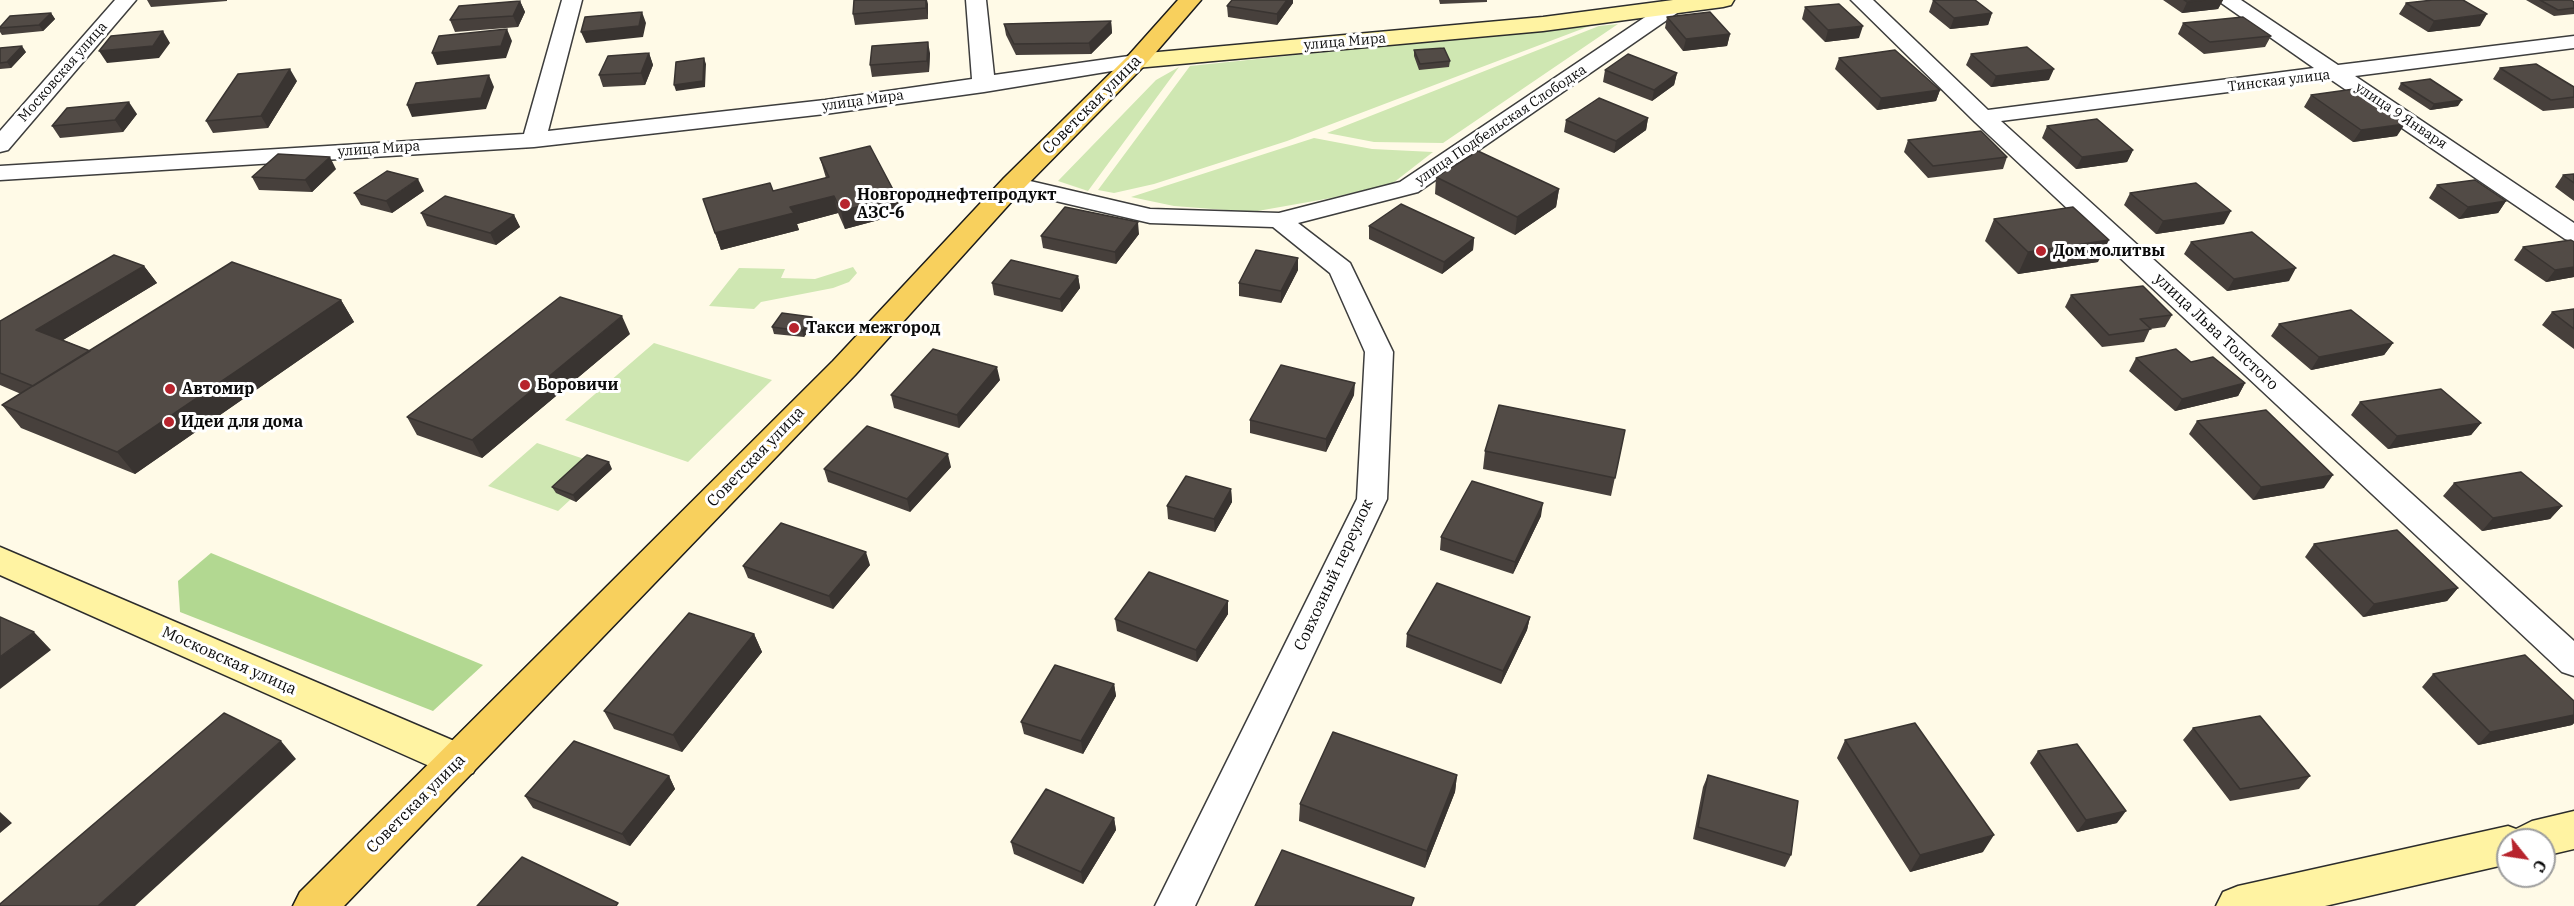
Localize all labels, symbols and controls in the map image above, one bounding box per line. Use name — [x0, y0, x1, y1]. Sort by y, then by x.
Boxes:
street label: Московская улица — [15, 19, 111, 125]
street label: улица Мира — [1303, 30, 1387, 54]
street label: Советская улица — [1039, 52, 1145, 158]
street label: улица Подбельская Слободка — [1412, 61, 1590, 189]
street label: Тинская улица — [2227, 66, 2331, 96]
street label: улица 9 Января — [2352, 79, 2450, 153]
street label: улица Мира — [821, 87, 905, 115]
street label: улица Мира — [337, 138, 421, 160]
place label: Новгороднефтепродукт АЗС-6 — [857, 185, 1057, 223]
marker: Новгороднефтепродукт АЗС-6 — [838, 197, 852, 211]
place label: Дом молитвы — [2053, 241, 2165, 261]
marker: Дом молитвы — [2034, 244, 2048, 258]
street label: улица Льва Толстого — [2150, 269, 2282, 395]
place label: Такси межгород — [806, 318, 940, 338]
marker: Такси межгород — [787, 321, 801, 335]
place label: Боровичи — [537, 375, 618, 395]
marker: Боровичи — [518, 378, 532, 392]
place label: Автомир — [182, 379, 254, 399]
marker: Автомир — [163, 382, 177, 396]
street label: Советская улица — [703, 403, 809, 511]
place label: Идеи для дома — [181, 412, 303, 432]
marker: Идеи для дома — [162, 415, 176, 429]
street label: Совхозный переулок — [1290, 496, 1378, 654]
street label: Московская улица — [159, 623, 299, 699]
street label: Советская улица — [363, 751, 469, 857]
north arrow — [2496, 828, 2556, 888]
text: С — [2529, 856, 2551, 876]

